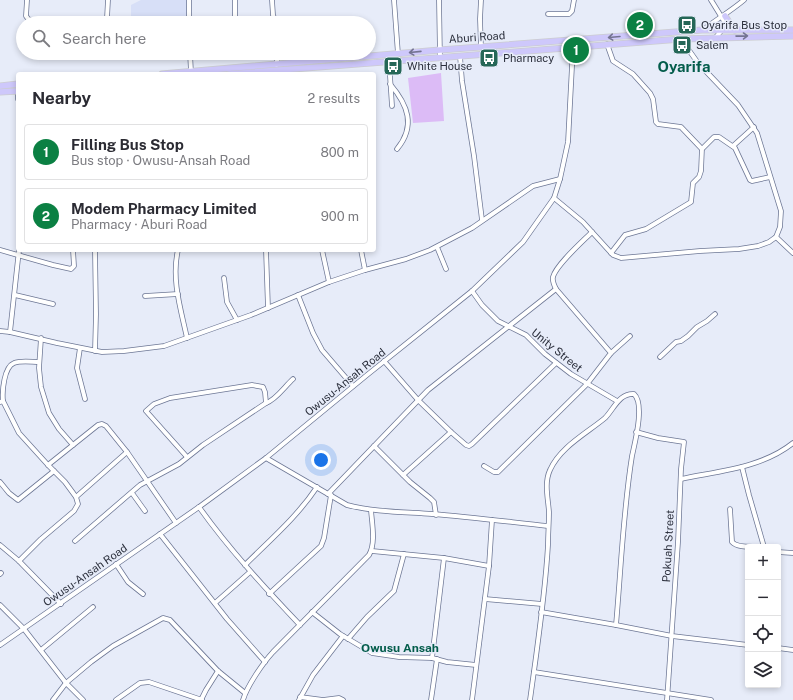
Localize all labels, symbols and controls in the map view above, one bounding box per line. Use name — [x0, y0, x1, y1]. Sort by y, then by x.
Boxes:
pin: 2 — [627, 10, 653, 40]
bus stop icon: Oyarifa Bus Stop — [676, 14, 698, 36]
search box — [16, 16, 376, 60]
place label: Oyarifa Bus Stop — [701, 19, 788, 31]
icon: search — [30, 27, 52, 49]
street label: Aburi Road — [448, 29, 506, 45]
text: Search here — [62, 30, 146, 47]
one-way arrow — [735, 32, 748, 40]
one-way arrow — [608, 34, 621, 41]
bus stop icon: Salem — [671, 34, 693, 56]
pin: 1 — [563, 35, 589, 65]
place label: Salem — [696, 39, 728, 51]
bus stop icon: Pharmacy — [478, 47, 500, 69]
one-way arrow — [409, 48, 422, 56]
place label: Pharmacy — [503, 52, 554, 64]
bus stop icon: White House — [382, 55, 404, 77]
district label: Oyarifa — [658, 58, 710, 75]
place label: White House — [407, 60, 472, 72]
text: Nearby — [32, 88, 91, 108]
text: 2 results — [308, 91, 360, 106]
text: Filling Bus Stop — [71, 136, 184, 153]
text: 1 — [43, 145, 49, 160]
text: 800 m — [320, 145, 359, 160]
text: Bus stop · Owusu-Ansah Road — [71, 153, 250, 168]
text: Modem Pharmacy Limited — [71, 200, 257, 217]
text: 2 — [42, 209, 50, 224]
text: 900 m — [321, 209, 359, 224]
text: Pharmacy · Aburi Road — [71, 217, 207, 232]
street label: Unity Street — [529, 326, 585, 374]
street label: Owusu-Ansah Road — [302, 346, 388, 418]
your location — [311, 450, 331, 470]
street label: Pokuah Street — [660, 509, 676, 583]
street label: Owusu-Ansah Road — [41, 541, 129, 609]
map controls — [745, 544, 781, 688]
button: + — [745, 544, 781, 580]
button: − — [745, 580, 781, 616]
button: locate — [745, 616, 781, 652]
district label: Owusu Ansah — [361, 641, 439, 655]
button: layers — [745, 652, 781, 688]

